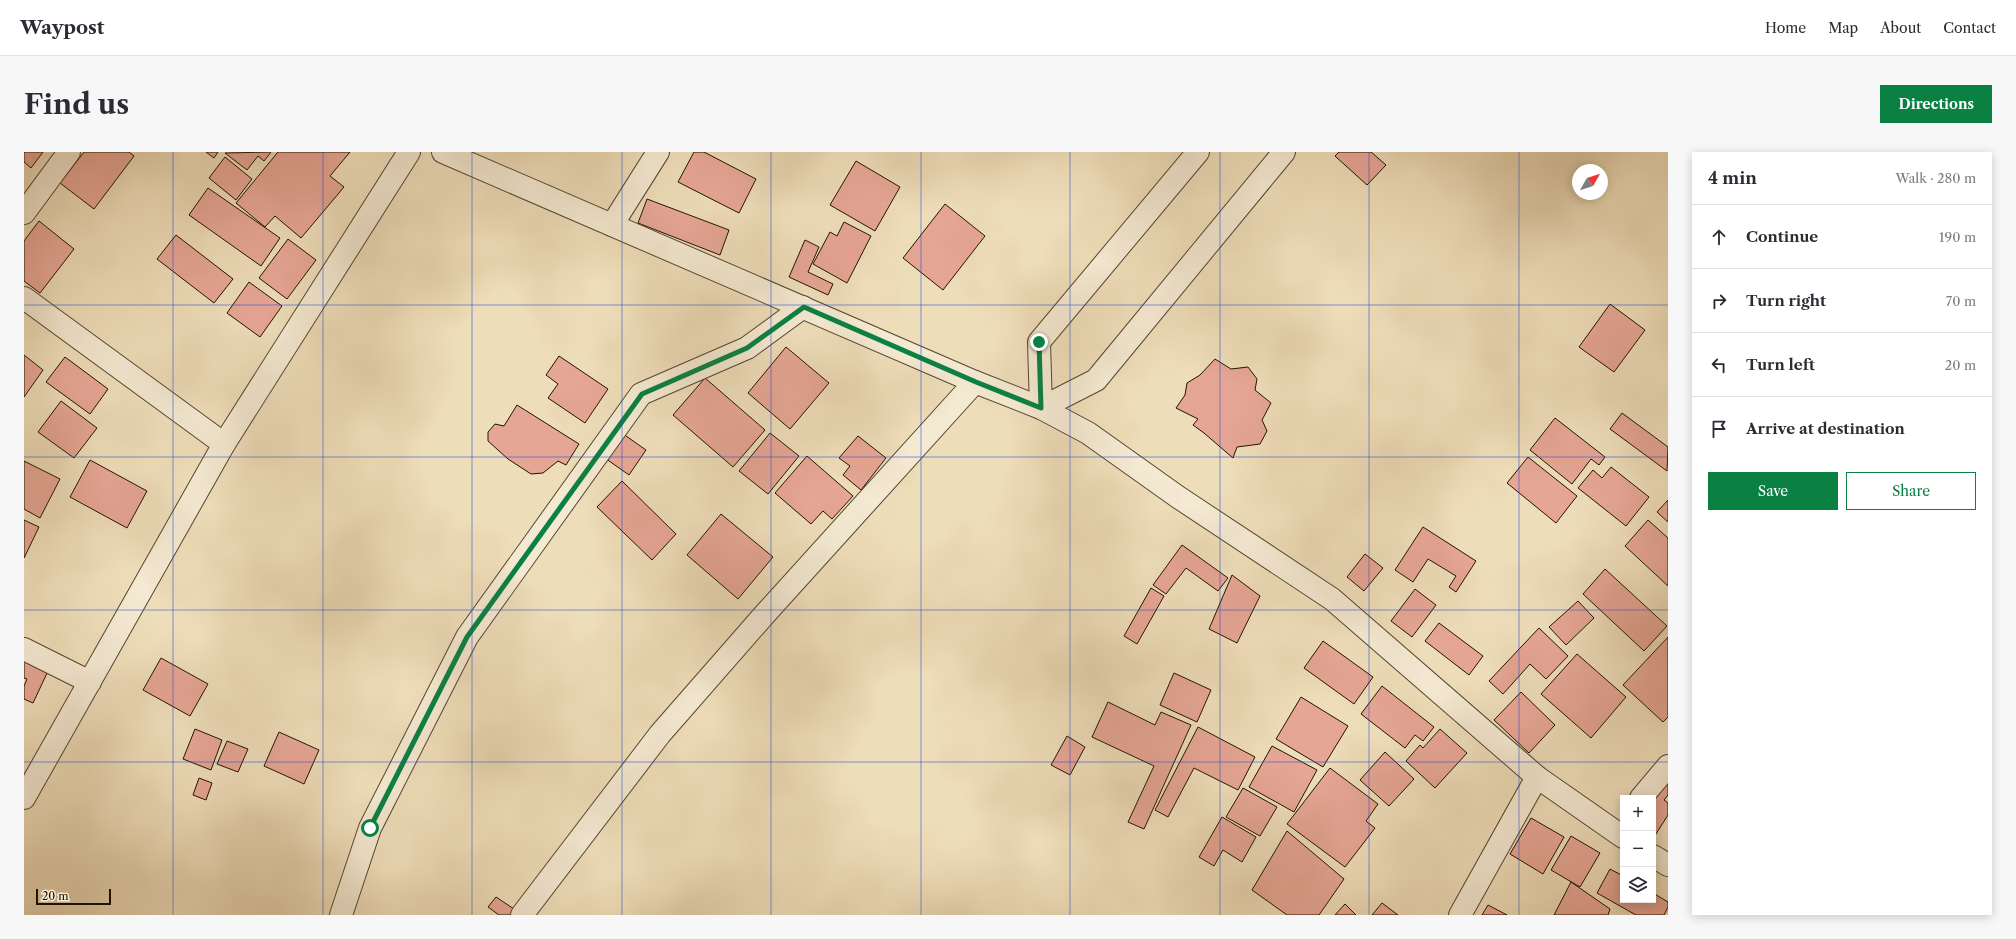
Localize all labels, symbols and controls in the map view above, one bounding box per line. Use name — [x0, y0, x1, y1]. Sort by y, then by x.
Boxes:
text: Waypost — [20, 16, 104, 39]
text: Home — [1765, 19, 1806, 37]
text: Map — [1828, 19, 1858, 37]
text: About — [1880, 19, 1921, 37]
text: Contact — [1943, 19, 1996, 37]
button: Directions — [1880, 85, 1992, 123]
text: Find us — [24, 87, 129, 121]
north arrow — [1572, 164, 1608, 200]
text: 4 min — [1708, 168, 1757, 188]
text: Walk · 280 m — [1895, 170, 1976, 186]
icon: ahead — [1708, 226, 1730, 248]
text: Continue — [1746, 227, 1818, 246]
text: 190 m — [1939, 229, 1976, 245]
icon: right — [1708, 290, 1730, 312]
text: Turn right — [1746, 291, 1826, 310]
text: 70 m — [1946, 293, 1976, 309]
route end — [1030, 333, 1048, 351]
icon: left — [1708, 354, 1730, 376]
text: Turn left — [1746, 355, 1815, 374]
text: 20 m — [1945, 357, 1976, 373]
icon: arrive — [1708, 418, 1730, 440]
text: Arrive at destination — [1746, 419, 1905, 438]
button: Save — [1708, 472, 1838, 510]
button: Share — [1846, 472, 1976, 510]
map controls — [1620, 795, 1656, 903]
button: + — [1620, 795, 1656, 831]
route start — [361, 819, 379, 837]
button: − — [1620, 831, 1656, 867]
button: layers — [1620, 867, 1656, 903]
scale bar — [36, 887, 111, 906]
text: 20 m — [42, 889, 68, 903]

